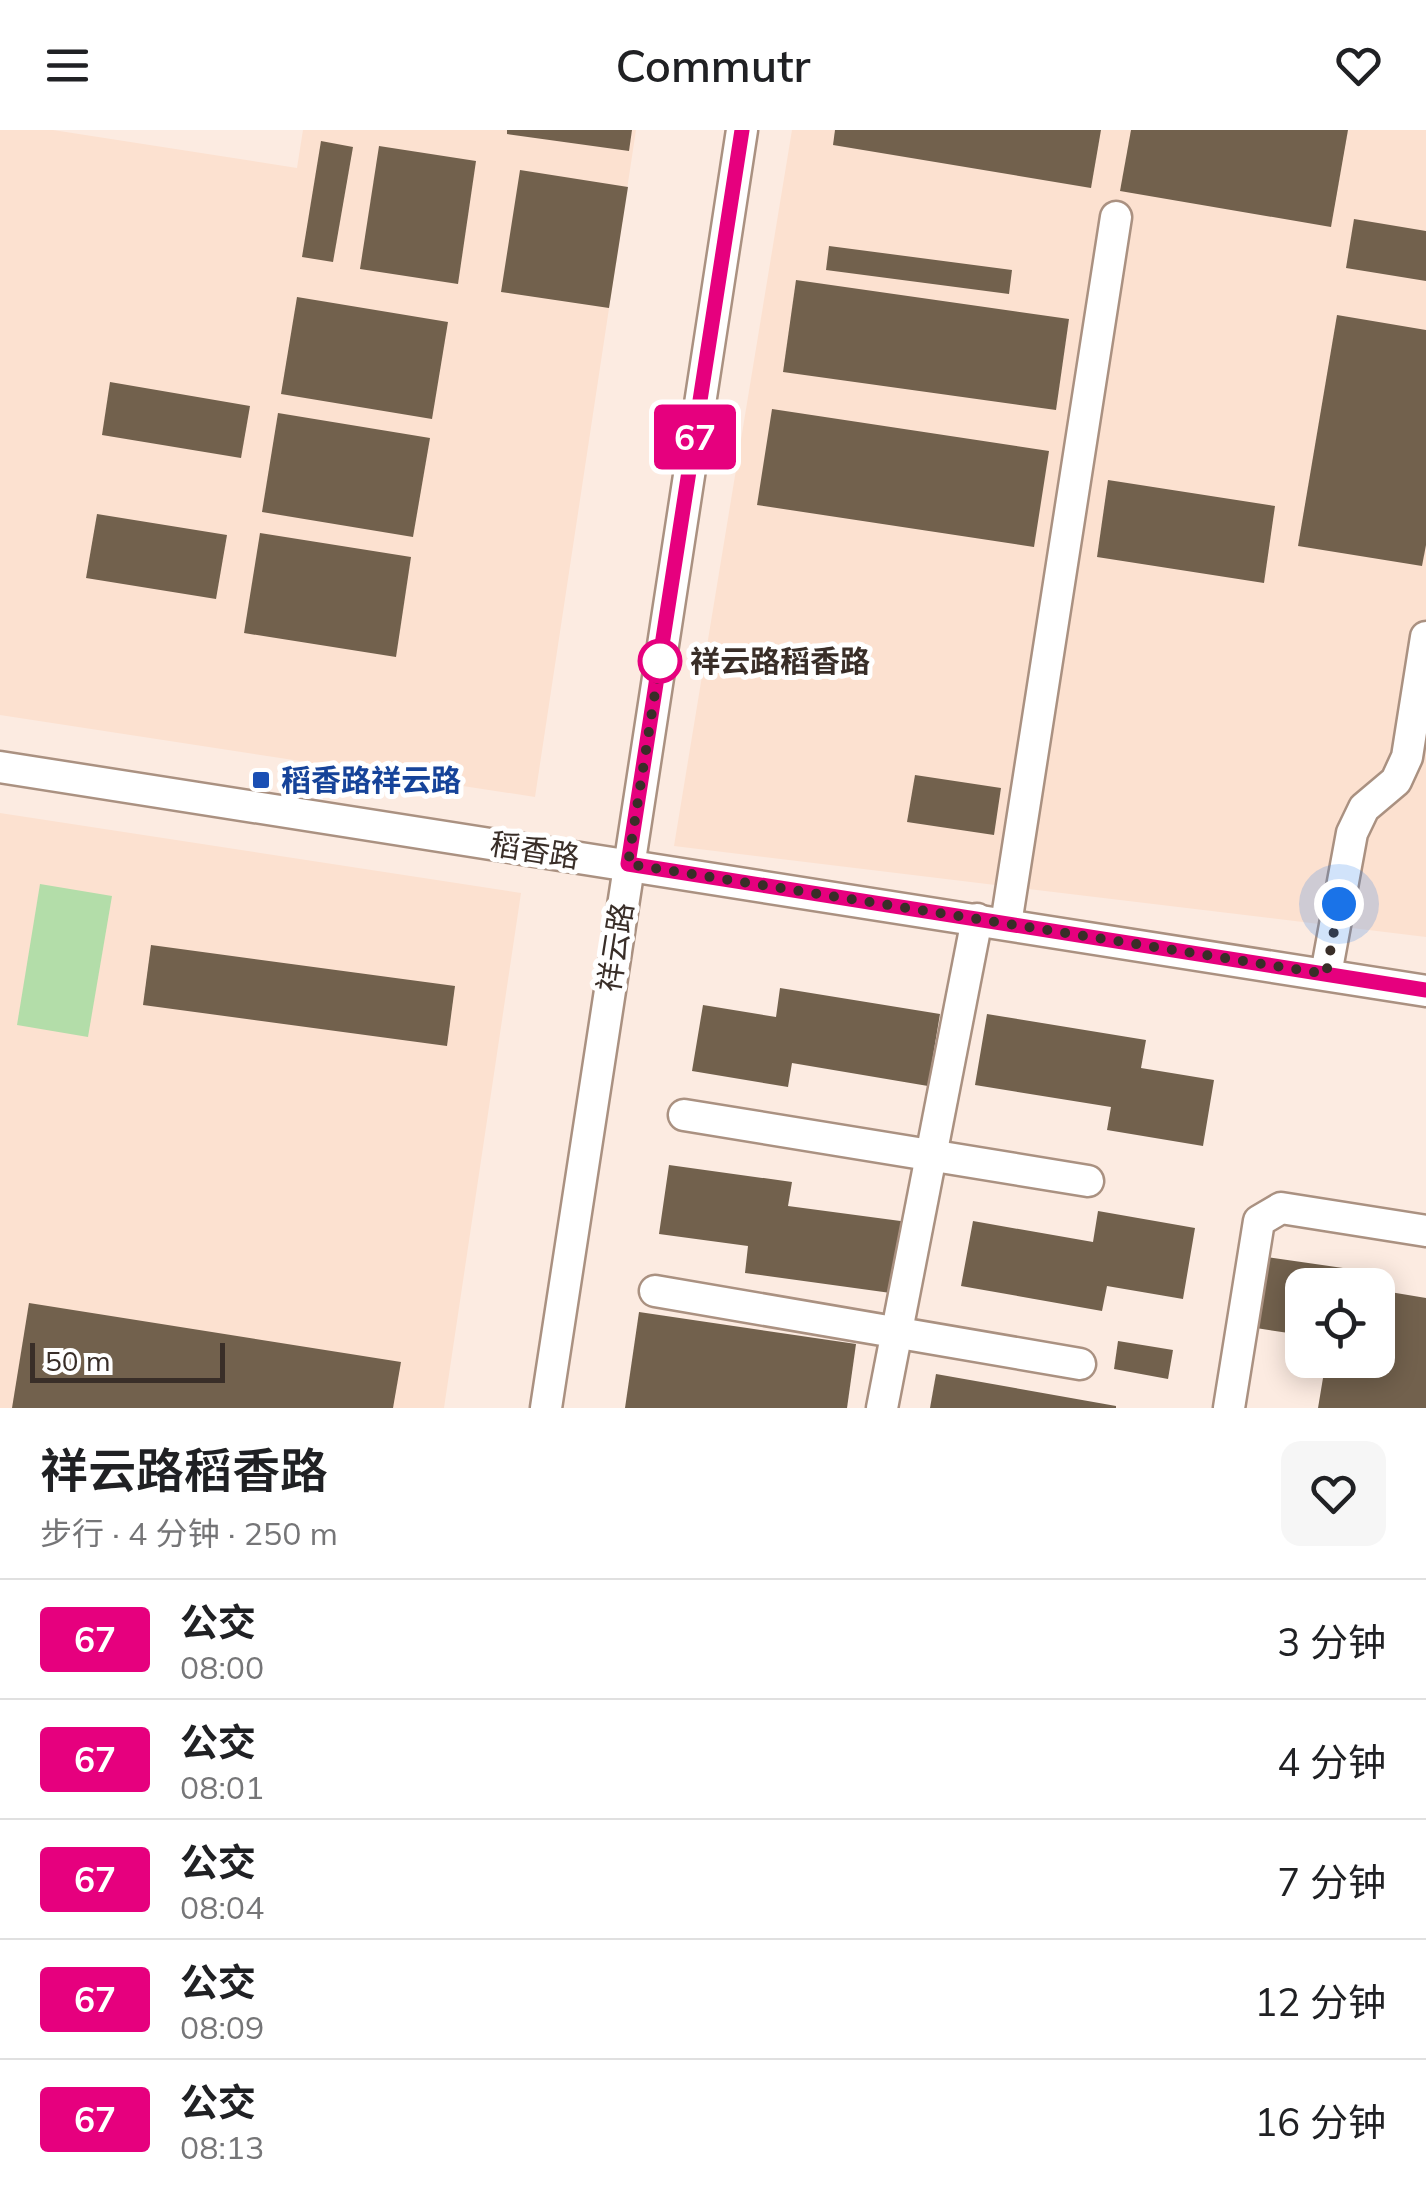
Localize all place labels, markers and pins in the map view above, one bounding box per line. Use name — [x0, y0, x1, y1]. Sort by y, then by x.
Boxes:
marker: 祥云路稻香路 — [639, 640, 681, 682]
place label: 祥云路稻香路 — [690, 642, 870, 680]
place label: 稻香路祥云路 — [281, 761, 461, 799]
marker: 稻香路祥云路 — [250, 769, 272, 791]

